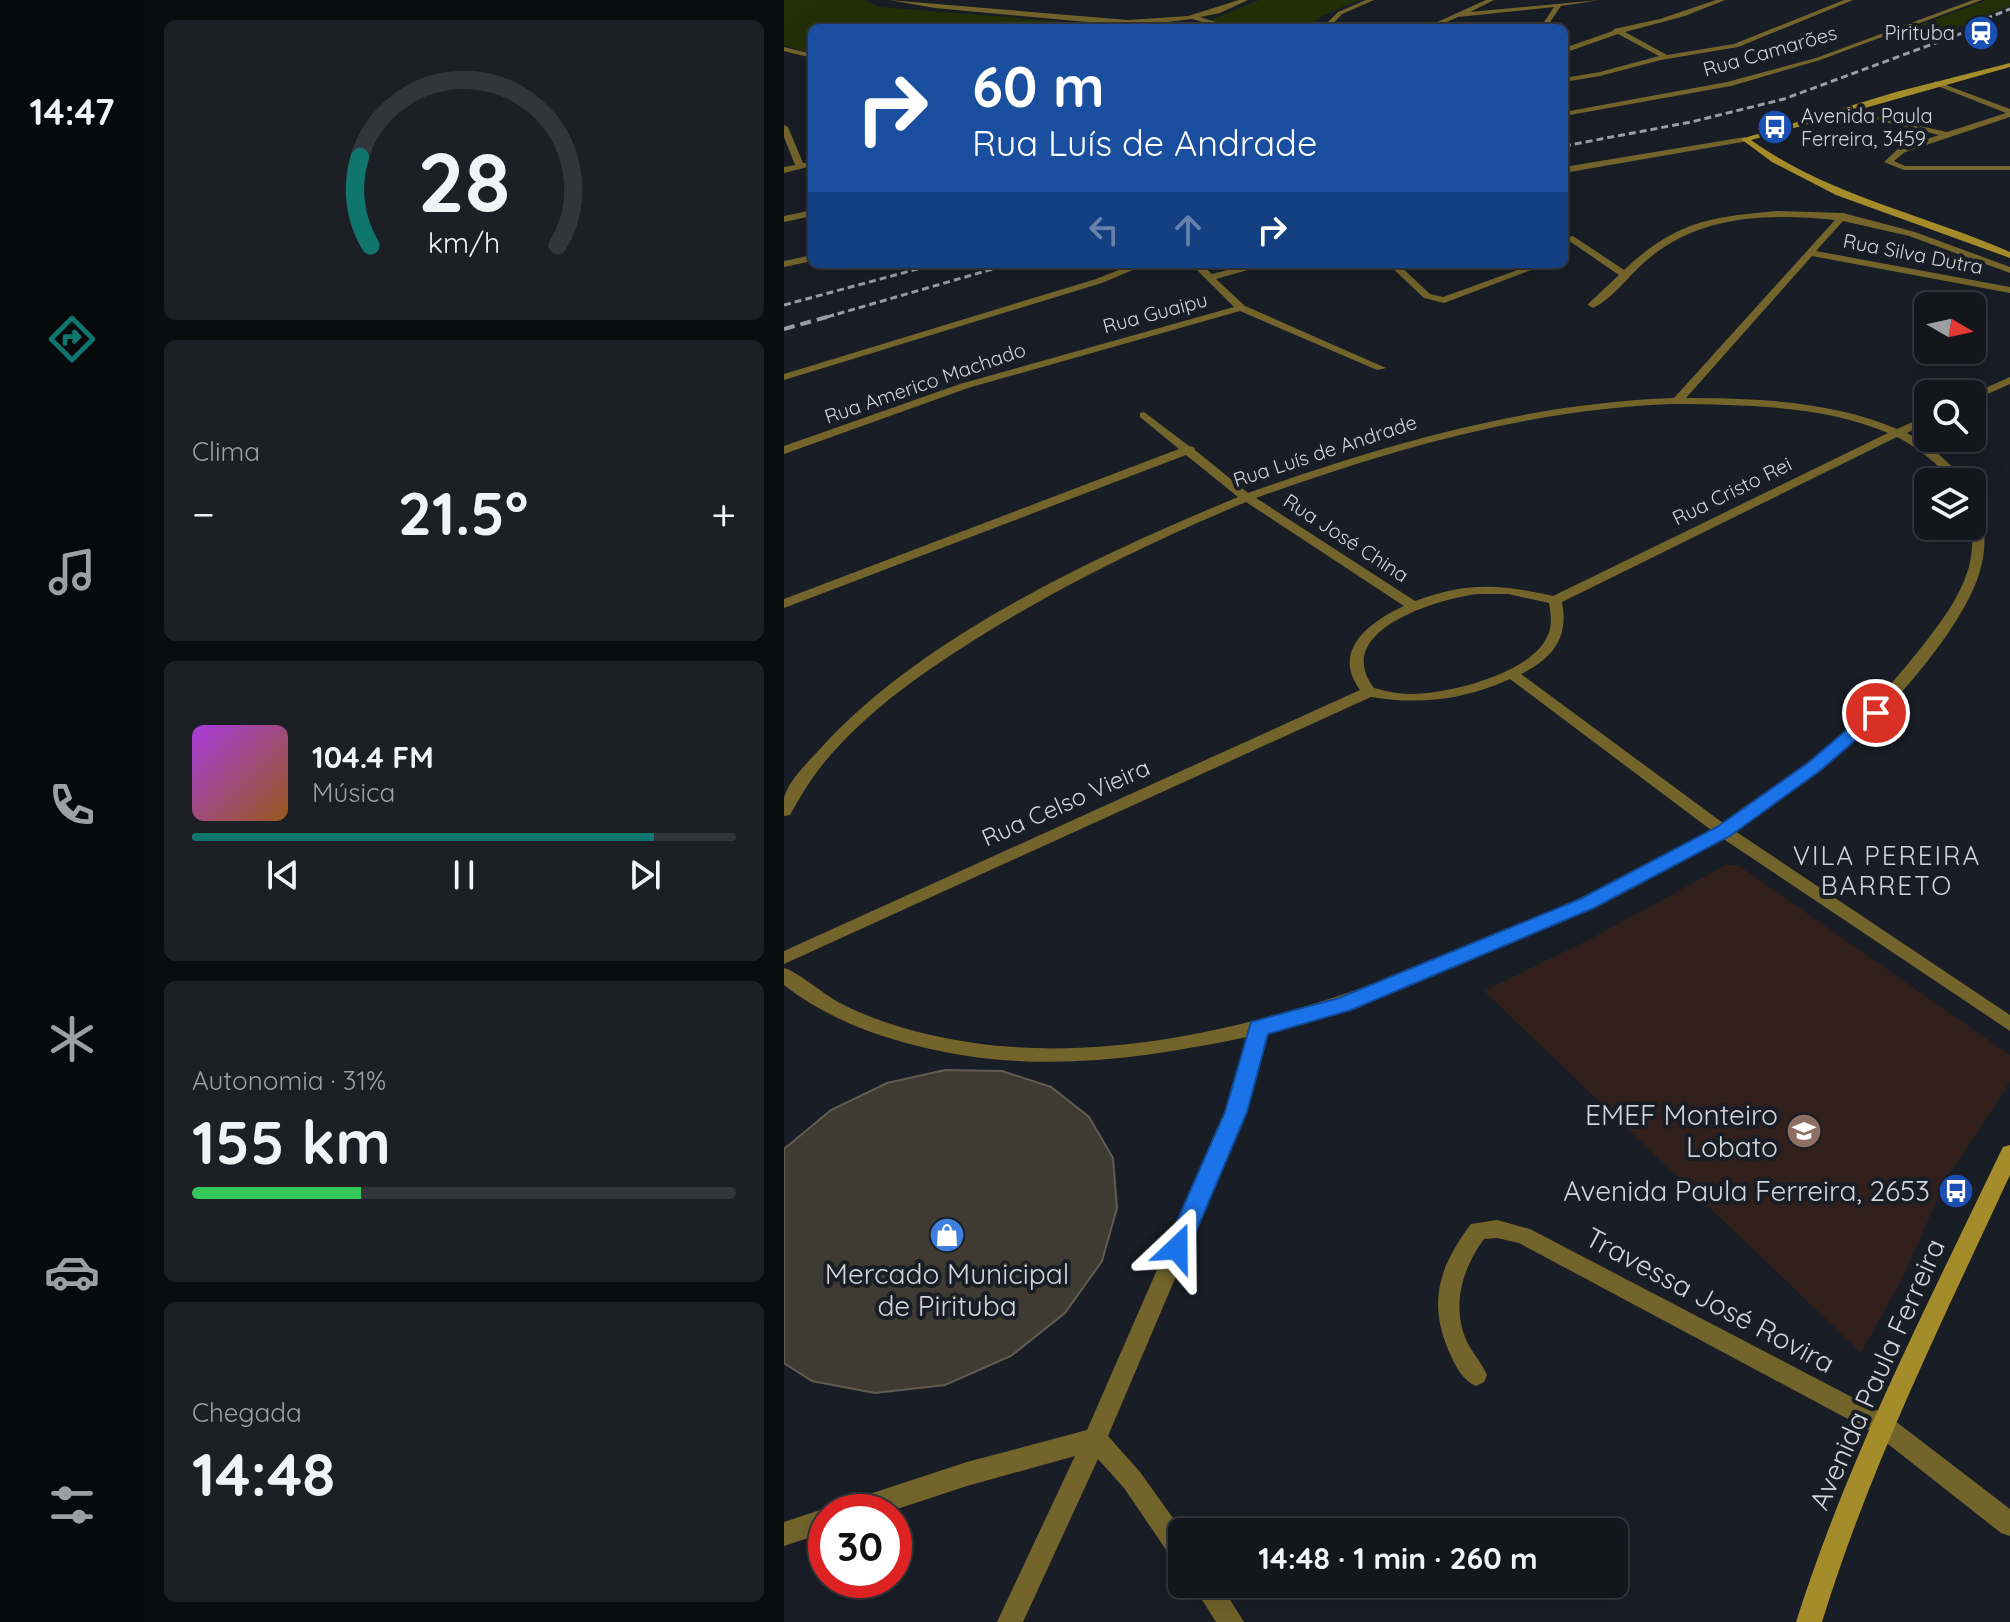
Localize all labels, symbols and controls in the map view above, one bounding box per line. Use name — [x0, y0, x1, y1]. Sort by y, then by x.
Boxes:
station icon: Pirituba — [1962, 14, 2000, 52]
street label: Rua Camarões — [1700, 19, 1840, 82]
place label: Pirituba — [1884, 20, 1955, 45]
text: 60 m — [972, 51, 1105, 121]
icon: right — [840, 56, 944, 160]
text: 14:47 — [30, 89, 114, 134]
place label: Avenida Paula Ferreira, 3459 — [1801, 103, 1933, 151]
bus stop icon: Avenida Paula Ferreira, 3459 — [1756, 108, 1794, 146]
text: Rua Luís de Andrade — [972, 120, 1317, 165]
text: 28 — [418, 129, 510, 233]
icon: left — [1082, 208, 1126, 252]
icon: ahead — [1166, 208, 1210, 252]
icon: right — [1250, 208, 1294, 252]
text: km/h — [428, 224, 500, 260]
street label: Rua Silva Dutra — [1841, 228, 1985, 279]
street label: Rua Guaipu — [1100, 287, 1210, 338]
north arrow — [1914, 292, 1986, 364]
map controls — [1914, 292, 1986, 540]
icon: directions — [44, 311, 100, 367]
street label: Rua Americo Machado — [821, 336, 1029, 429]
button: search — [1914, 380, 1986, 452]
street label: Rua Luís de Andrade — [1230, 409, 1420, 492]
text: Clima — [192, 435, 260, 468]
street label: Rua Cristo Rei — [1668, 451, 1796, 530]
button: layers — [1914, 468, 1986, 540]
text: 21.5° — [398, 475, 528, 550]
text: − — [192, 486, 215, 541]
text: + — [711, 486, 736, 541]
street label: Rua José China — [1279, 488, 1414, 587]
icon: music — [44, 544, 100, 600]
pin — [1842, 679, 1910, 747]
icon: arrive — [1854, 691, 1898, 735]
text: 104.4 FM — [312, 738, 434, 776]
street label: Rua Celso Vieira — [977, 752, 1154, 853]
text: Música — [312, 776, 395, 809]
icon: phone — [44, 777, 100, 833]
district label: VILA PEREIRA BARRETO — [1793, 839, 1981, 902]
icon: previous — [261, 853, 305, 897]
icon: pause — [442, 853, 486, 897]
icon: next — [623, 853, 667, 897]
icon: climate — [44, 1011, 100, 1067]
text: Autonomia · 31% — [192, 1064, 386, 1097]
place label: EMEF Monteiro Lobato — [1585, 1097, 1778, 1164]
text: 155 km — [192, 1104, 391, 1179]
school or university icon: EMEF Monteiro Lobato — [1785, 1112, 1823, 1150]
bus stop icon: Avenida Paula Ferreira, 2653 — [1937, 1172, 1975, 1210]
place label: Avenida Paula Ferreira, 2653 — [1563, 1173, 1930, 1208]
position arrow — [1135, 1206, 1219, 1290]
shop icon: Mercado Municipal de Pirituba — [928, 1216, 966, 1254]
street label: Travessa José Rovira — [1580, 1219, 1841, 1380]
street label: Avenida Paula Ferreira — [1801, 1233, 1952, 1515]
icon: car — [44, 1244, 100, 1300]
place label: Mercado Municipal de Pirituba — [825, 1256, 1069, 1323]
text: Chegada — [192, 1396, 302, 1429]
text: 14:48 — [192, 1436, 335, 1511]
icon: filters — [44, 1477, 100, 1533]
speed limit sign: 30 — [808, 1494, 912, 1598]
text: 14:48 · 1 min · 260 m — [1258, 1539, 1538, 1577]

